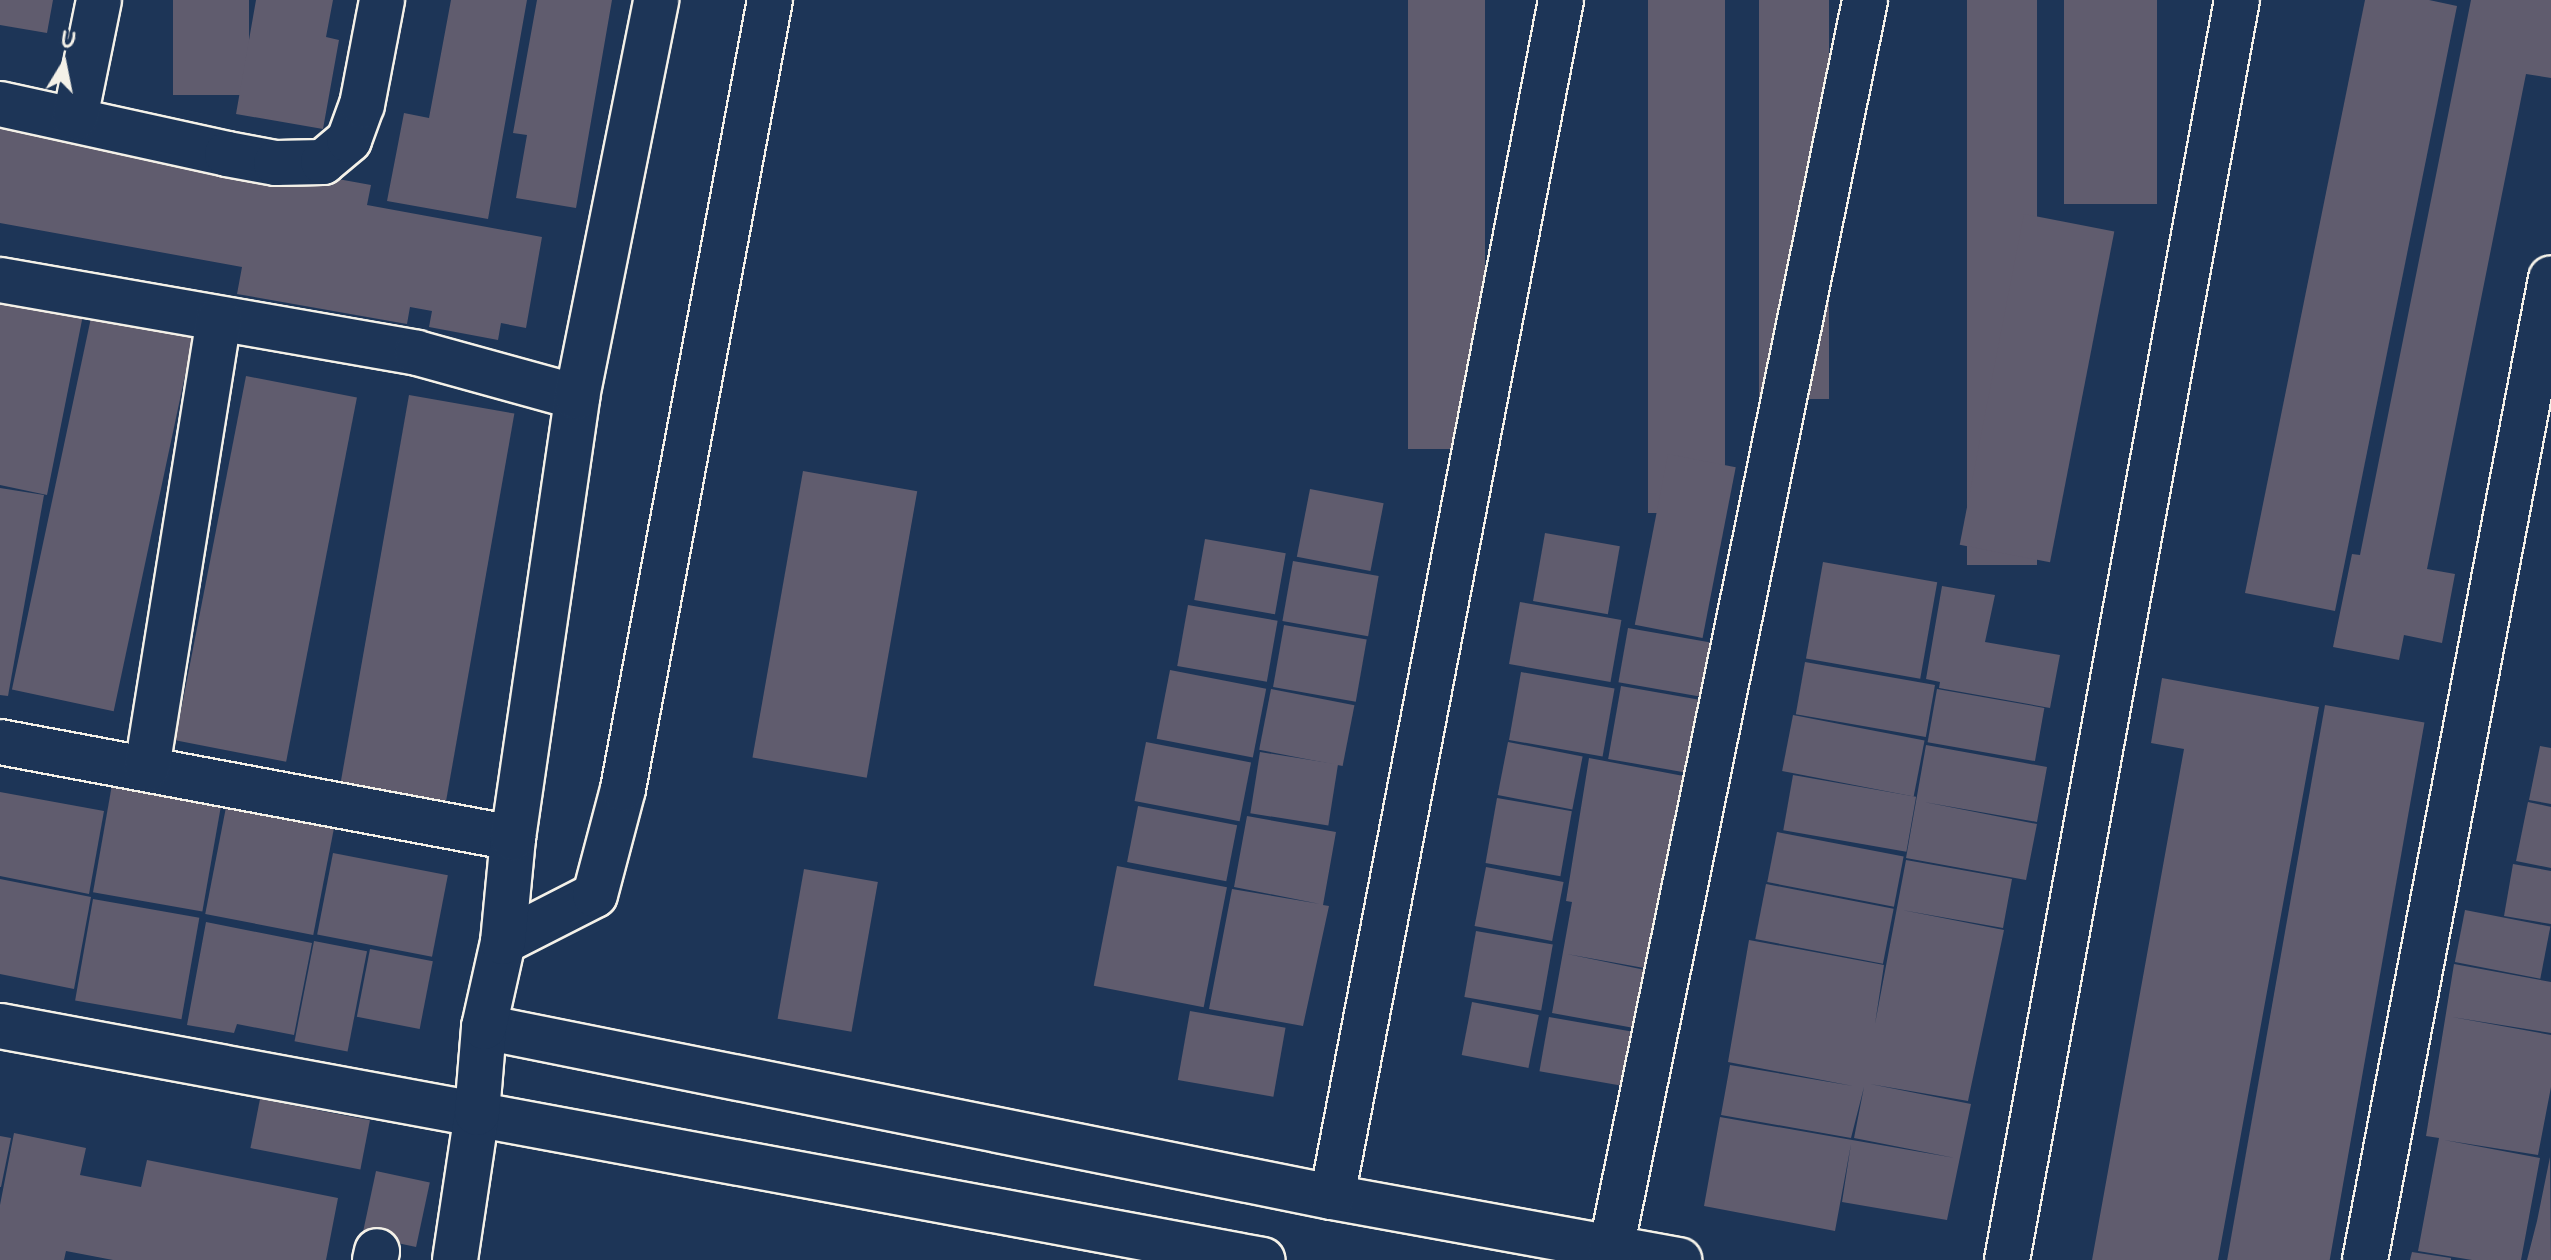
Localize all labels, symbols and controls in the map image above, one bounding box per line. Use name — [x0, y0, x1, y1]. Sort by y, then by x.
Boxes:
north arrow — [24, 24, 104, 104]
text: U — [59, 25, 78, 55]

